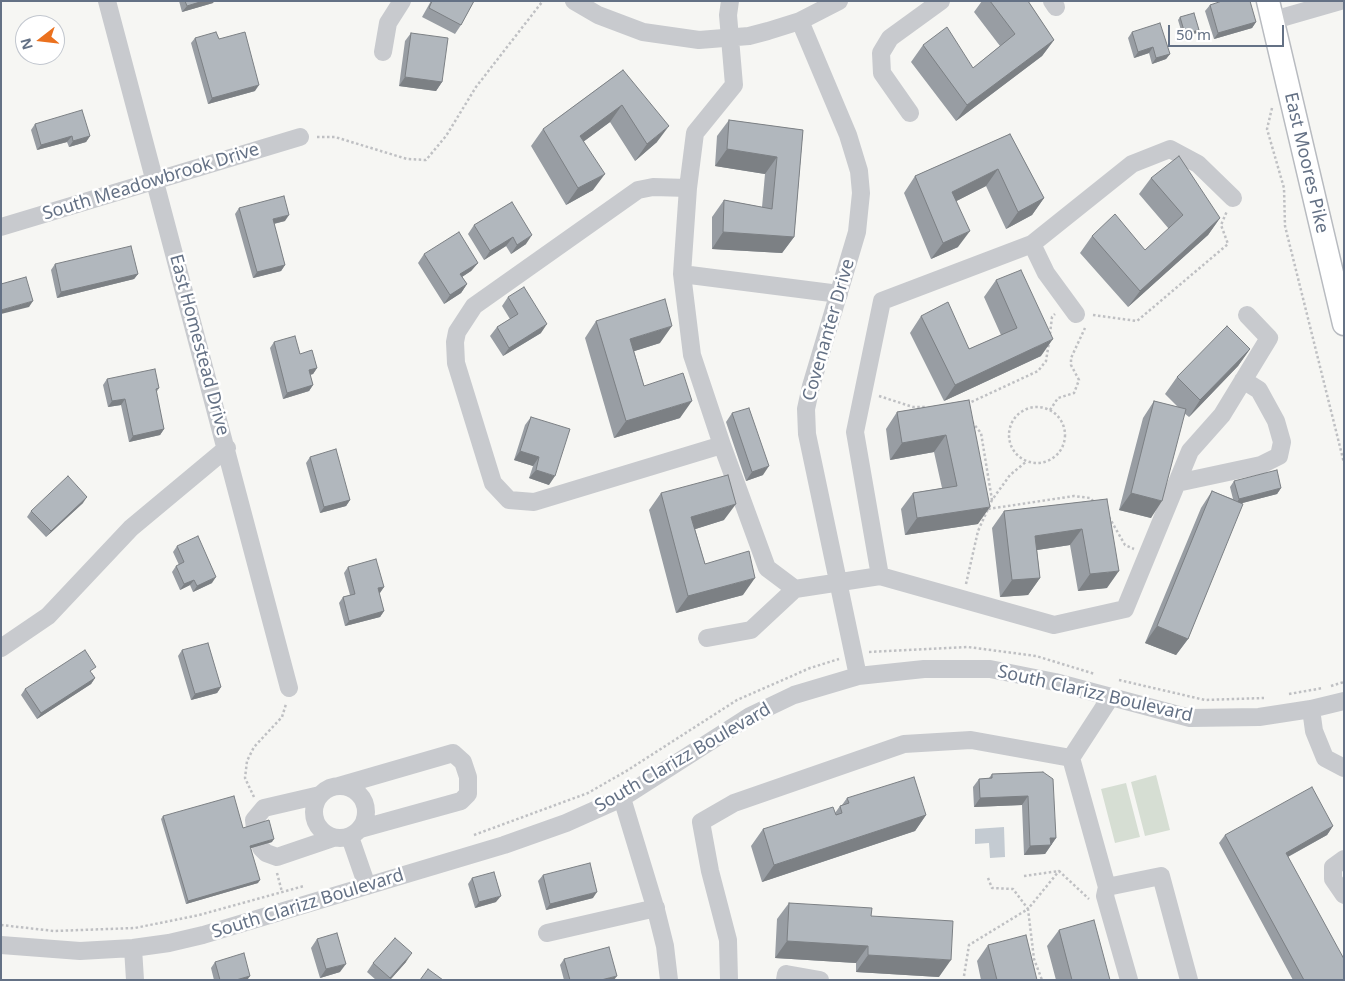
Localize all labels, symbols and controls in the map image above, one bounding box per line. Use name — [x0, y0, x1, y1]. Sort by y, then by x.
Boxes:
north arrow — [15, 15, 65, 65]
scale bar — [1170, 15, 1286, 47]
text: 50 m — [1176, 24, 1211, 44]
text: N — [15, 36, 37, 52]
street label: East Moores Pike — [1279, 90, 1333, 236]
street label: South Meadowbrook Drive — [40, 139, 262, 225]
street label: East Homestead Drive — [164, 252, 234, 438]
street label: Covenanter Drive — [798, 256, 860, 404]
street label: South Clarizz Boulevard — [995, 661, 1195, 727]
street label: South Clarizz Boulevard — [591, 699, 775, 817]
street label: South Clarizz Boulevard — [209, 865, 407, 943]

